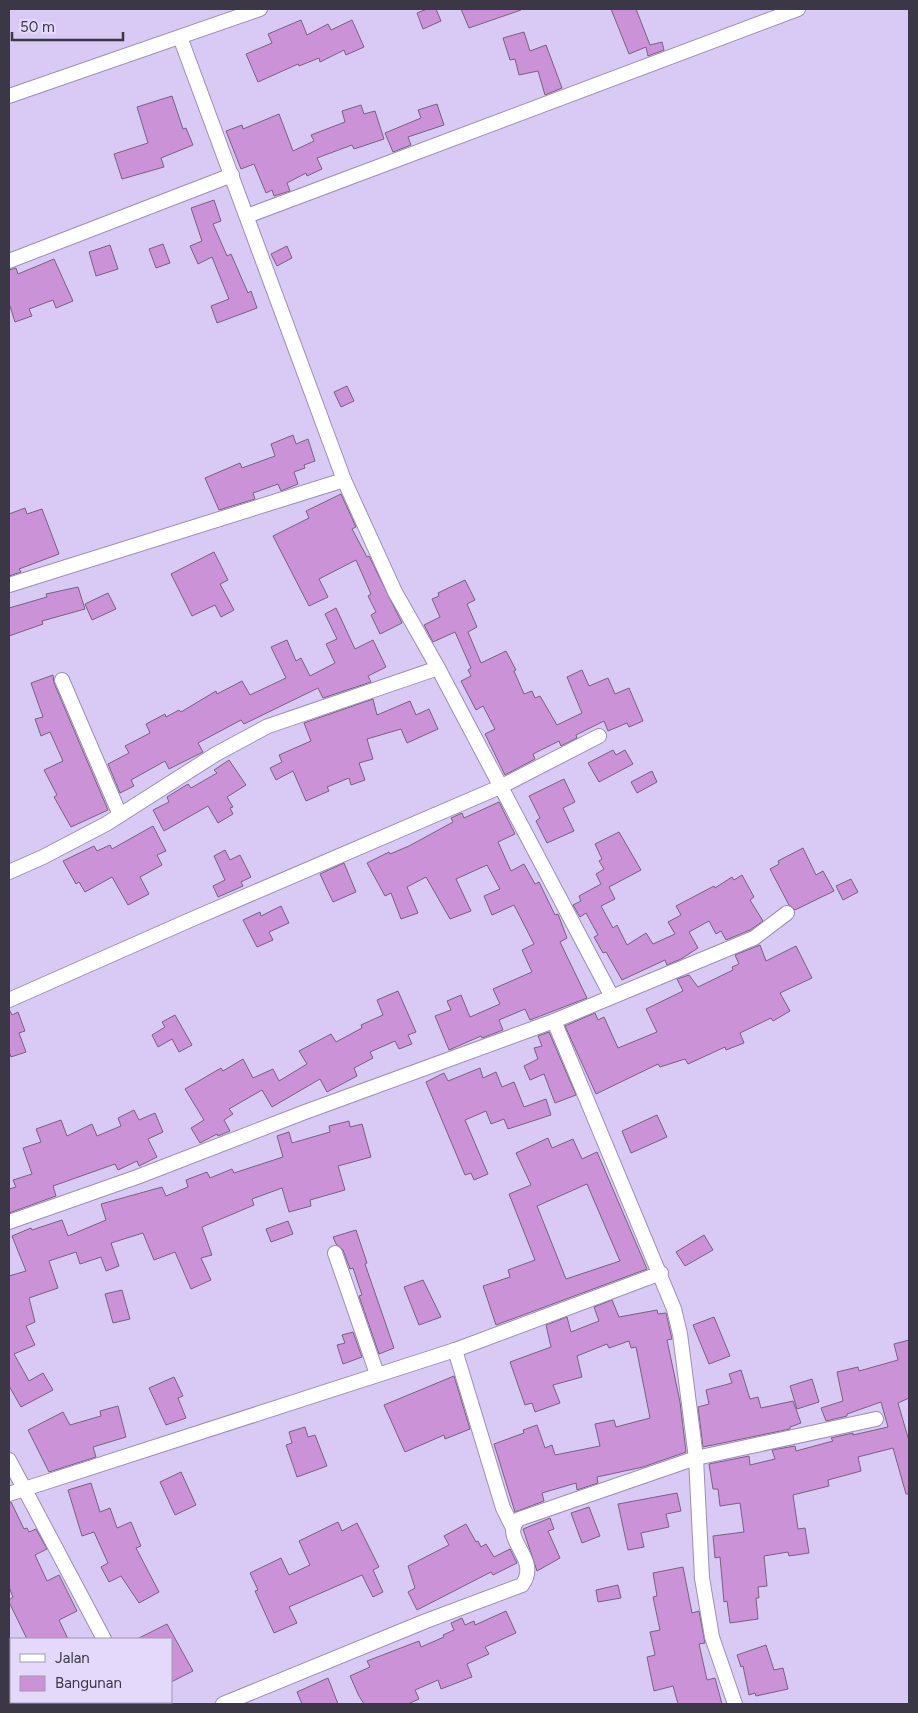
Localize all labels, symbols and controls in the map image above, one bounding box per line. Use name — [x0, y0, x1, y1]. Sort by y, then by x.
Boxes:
scale bar — [12, 10, 124, 42]
text: 50 m — [20, 18, 55, 36]
legend — [10, 1638, 172, 1703]
text: Jalan — [55, 1649, 90, 1667]
text: Bangunan — [55, 1674, 122, 1692]

